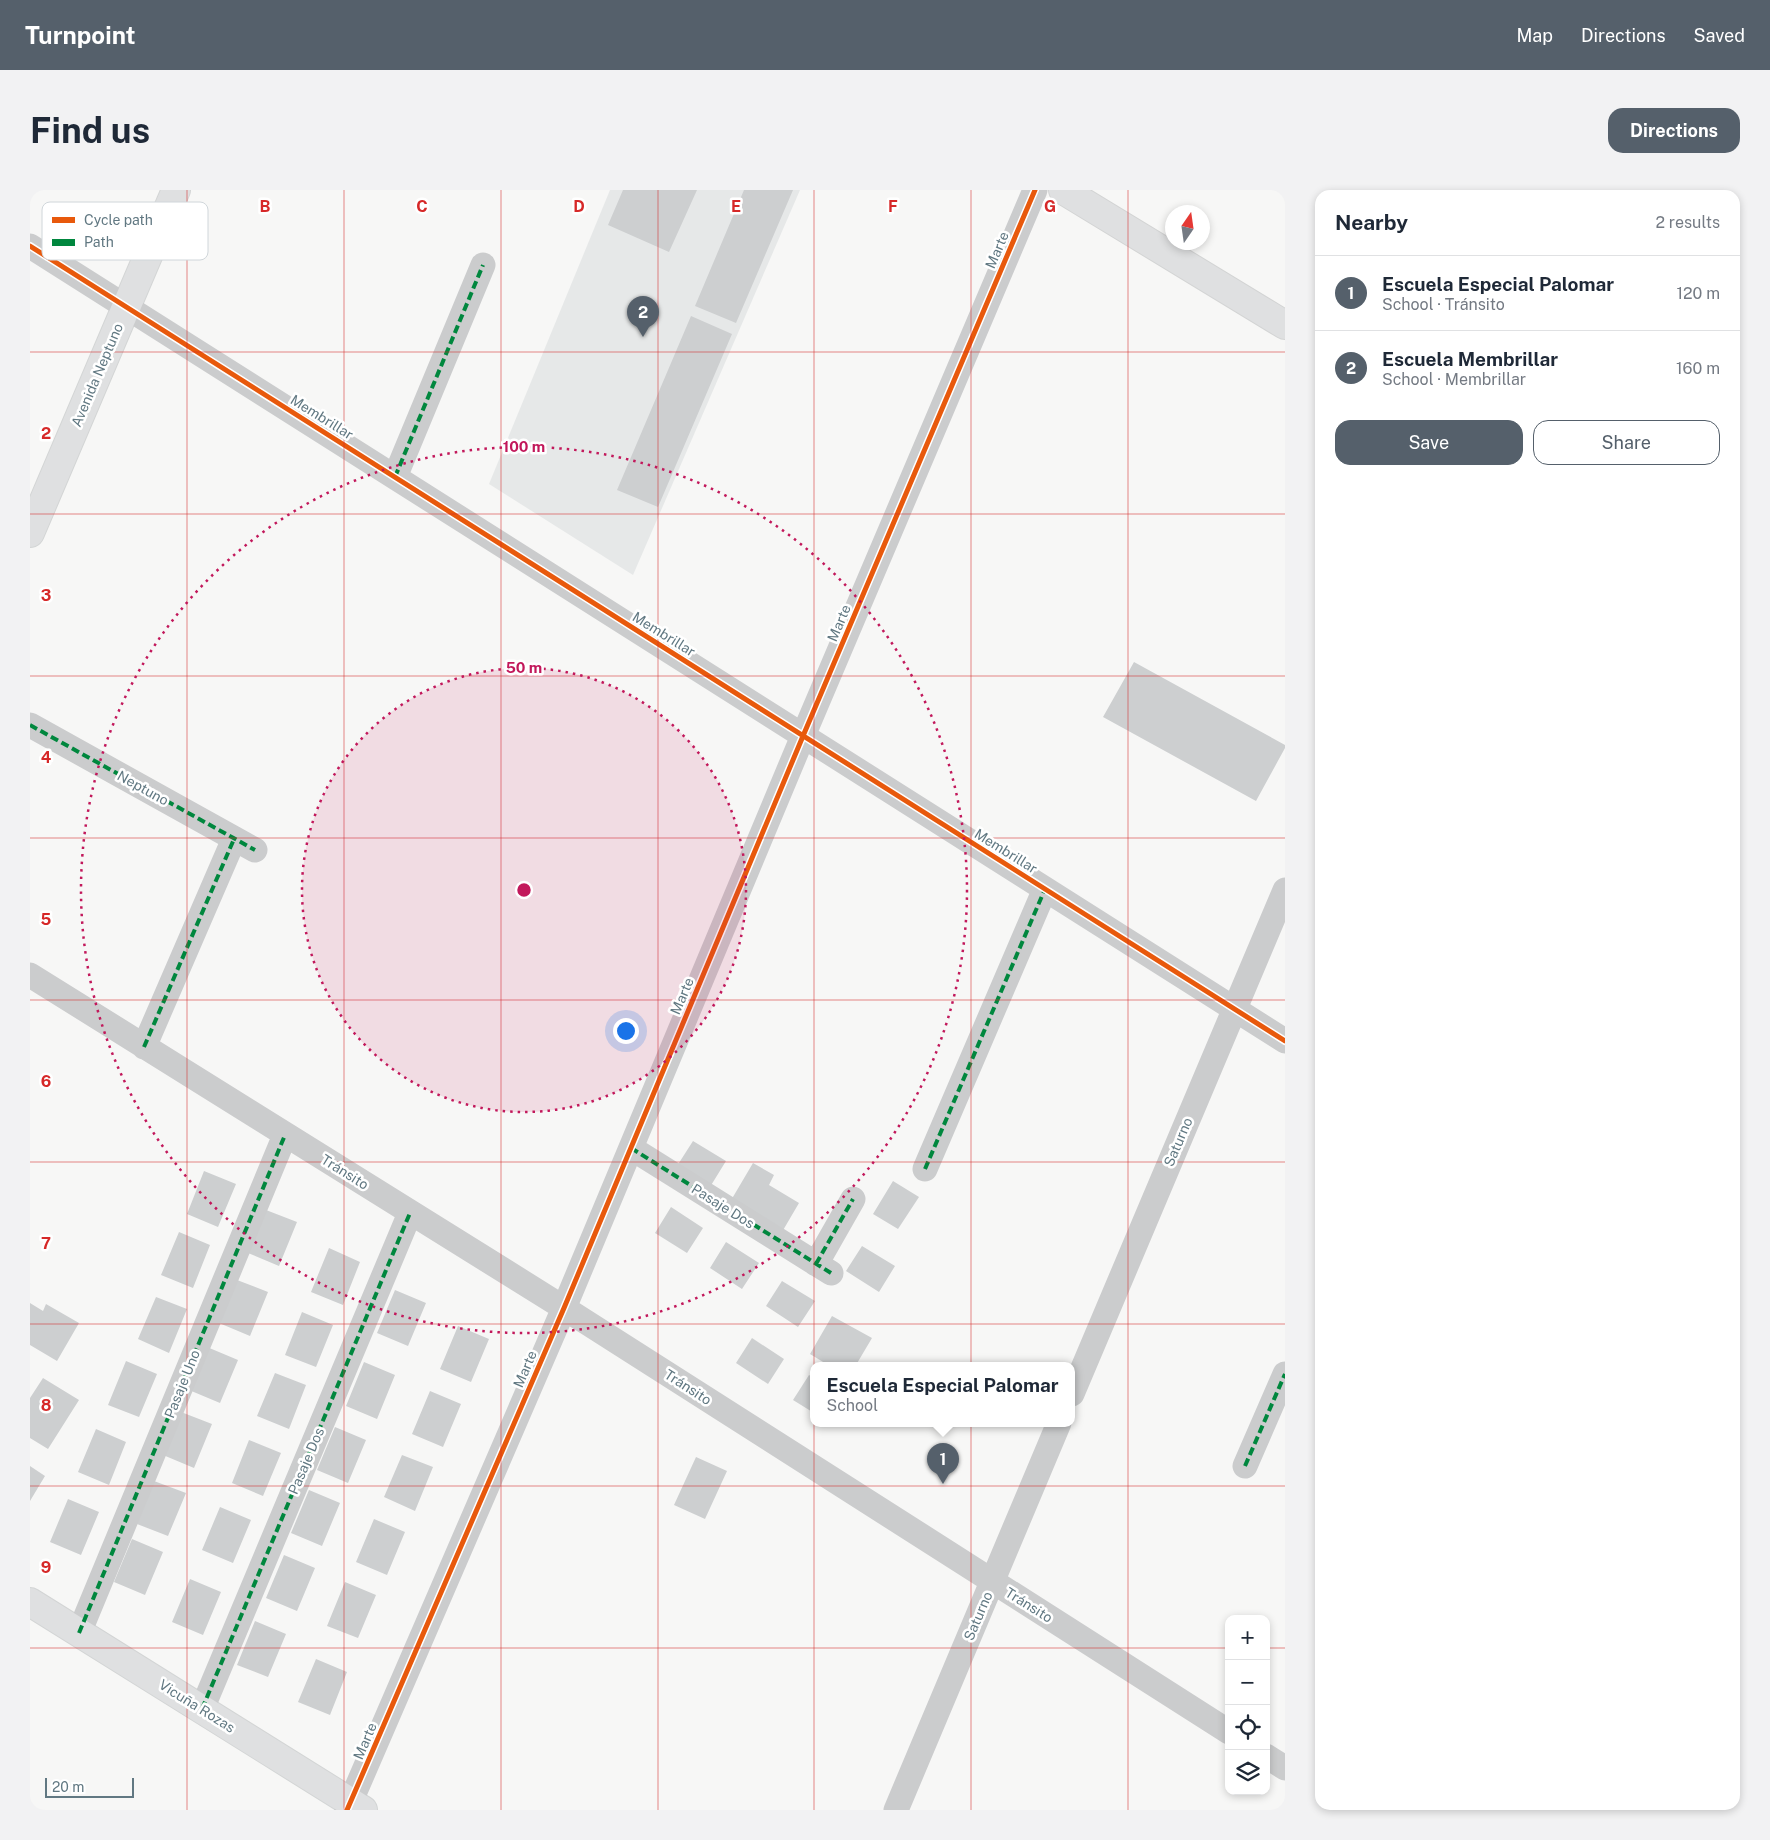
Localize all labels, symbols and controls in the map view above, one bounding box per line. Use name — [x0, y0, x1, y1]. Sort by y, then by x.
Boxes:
text: Turnpoint — [25, 21, 135, 49]
text: Map — [1516, 25, 1553, 46]
text: Directions — [1581, 25, 1666, 46]
text: Saved — [1694, 25, 1745, 46]
button: Directions — [1608, 108, 1740, 153]
text: Find us — [30, 110, 150, 151]
text: B — [260, 197, 271, 216]
text: C — [416, 197, 428, 216]
text: D — [573, 197, 585, 216]
text: E — [731, 197, 741, 216]
text: F — [888, 197, 898, 216]
text: G — [1044, 197, 1056, 216]
legend — [42, 202, 208, 260]
north arrow — [1165, 205, 1210, 250]
text: Nearby — [1335, 210, 1408, 235]
text: Cycle path — [84, 212, 153, 228]
text: 2 results — [1655, 213, 1720, 232]
street label: Marte — [982, 229, 1012, 271]
text: Path — [84, 234, 114, 250]
text: Escuela Especial Palomar — [1382, 273, 1614, 295]
text: 1 — [1348, 284, 1354, 303]
text: 120 m — [1676, 284, 1720, 303]
text: School · Tránsito — [1382, 295, 1505, 314]
pin: 2 — [627, 296, 659, 337]
street label: Avenida Neptuno — [68, 321, 126, 429]
text: Escuela Membrillar — [1382, 348, 1558, 370]
text: 2 — [1346, 359, 1356, 378]
text: 160 m — [1676, 359, 1720, 378]
text: School · Membrillar — [1382, 370, 1526, 389]
street label: Membrillar — [288, 391, 356, 443]
button: Save — [1335, 420, 1523, 465]
button: Share — [1533, 420, 1720, 465]
text: 2 — [41, 424, 51, 443]
text: 100 m — [503, 438, 545, 455]
text: 3 — [41, 586, 51, 605]
street label: Marte — [824, 602, 854, 644]
street label: Membrillar — [630, 608, 698, 660]
text: 50 m — [506, 659, 542, 676]
text: 4 — [41, 748, 52, 767]
street label: Neptuno — [115, 767, 171, 809]
street label: Membrillar — [972, 825, 1040, 877]
centre of rings — [515, 881, 533, 899]
text: 5 — [41, 910, 52, 929]
street label: Marte — [667, 975, 697, 1017]
your location — [613, 1018, 639, 1044]
text: 6 — [41, 1072, 51, 1091]
street label: Saturno — [1161, 1115, 1196, 1169]
street label: Tránsito — [318, 1151, 372, 1193]
street label: Pasaje Dos — [689, 1180, 757, 1232]
text: 7 — [41, 1234, 51, 1253]
street label: Pasaje Uno — [161, 1348, 203, 1420]
street label: Marte — [510, 1348, 540, 1390]
popup — [810, 1362, 1075, 1427]
street label: Tránsito — [662, 1366, 714, 1408]
text: Escuela Especial Palomar — [827, 1374, 1059, 1396]
text: 8 — [41, 1396, 52, 1415]
text: School — [827, 1396, 878, 1415]
street label: Pasaje Dos — [285, 1425, 327, 1497]
pin: 1 — [927, 1443, 959, 1484]
text: 9 — [41, 1558, 51, 1577]
street label: Tránsito — [1002, 1584, 1056, 1626]
street label: Saturno — [961, 1589, 996, 1643]
map controls — [1225, 1615, 1270, 1795]
button: + — [1225, 1615, 1270, 1660]
button: − — [1225, 1660, 1270, 1705]
street label: Vicuña Rozas — [156, 1676, 238, 1736]
button: locate — [1225, 1705, 1270, 1750]
street label: Marte — [350, 1720, 380, 1762]
button: layers — [1225, 1750, 1270, 1795]
scale bar — [45, 1775, 134, 1798]
text: 20 m — [52, 1779, 84, 1795]

